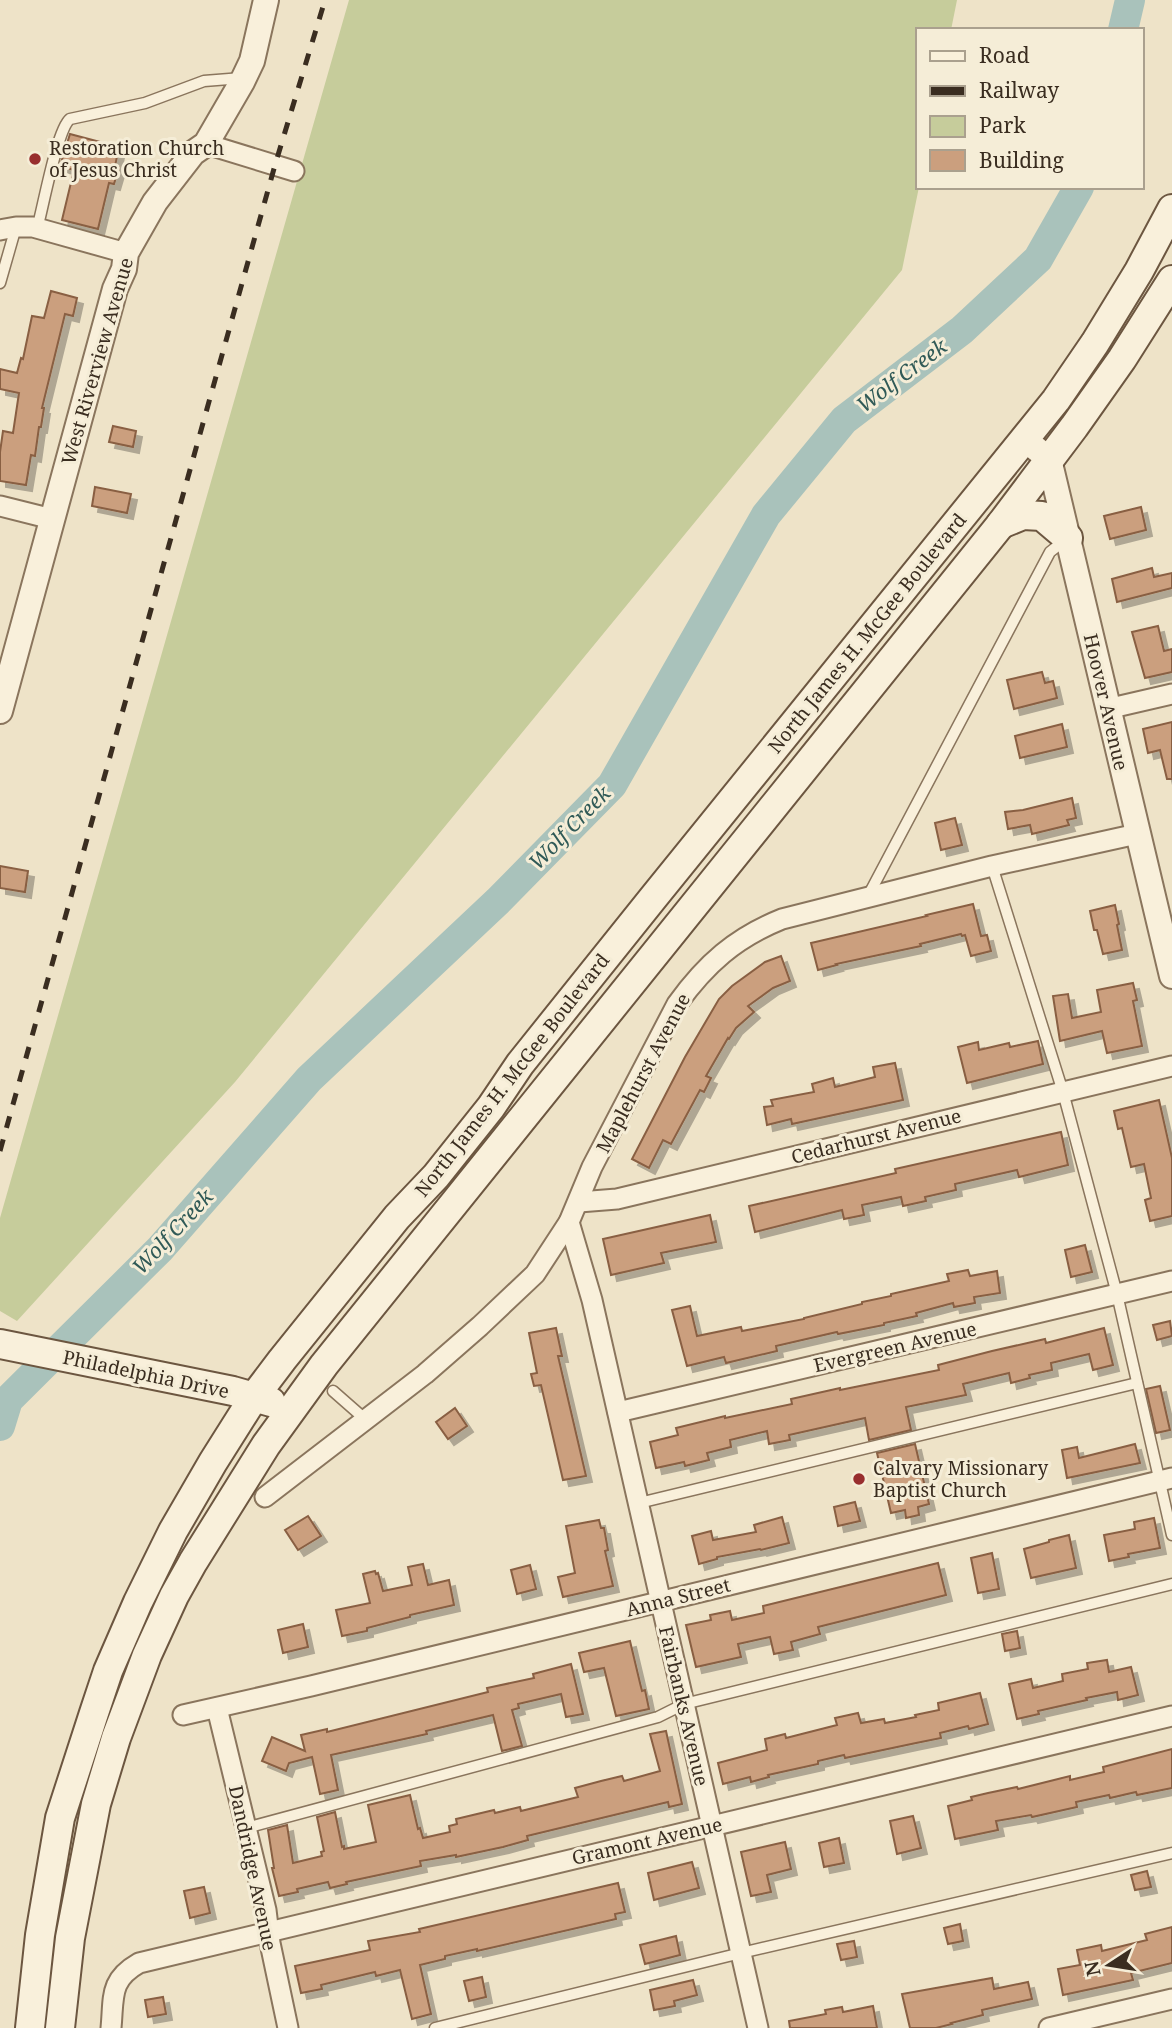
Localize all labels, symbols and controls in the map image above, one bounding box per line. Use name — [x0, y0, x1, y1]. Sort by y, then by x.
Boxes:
legend — [916, 28, 1144, 189]
text: Road — [979, 41, 1030, 69]
text: Railway — [979, 76, 1059, 104]
text: Park — [979, 111, 1026, 139]
place label: Restoration Church of Jesus Christ — [49, 135, 224, 183]
text: Building — [979, 146, 1064, 174]
marker: Restoration Church of Jesus Christ — [27, 151, 43, 167]
street label: West Riverview Avenue — [55, 254, 139, 468]
water label: Wolf Creek — [850, 331, 953, 418]
street label: North James H. McGee Boulevard — [762, 507, 972, 758]
street label: Hoover Avenue — [1078, 631, 1134, 773]
water label: Wolf Creek — [522, 779, 617, 875]
street label: North James H. McGee Boulevard — [409, 948, 615, 1202]
street label: Maplehurst Avenue — [590, 989, 696, 1157]
street label: Cedarhurst Avenue — [788, 1102, 964, 1170]
water label: Wolf Creek — [126, 1182, 220, 1280]
street label: Evergreen Avenue — [811, 1316, 979, 1378]
street label: Philadelphia Drive — [60, 1344, 232, 1404]
place label: Calvary Missionary Baptist Church — [873, 1455, 1049, 1503]
marker: Calvary Missionary Baptist Church — [851, 1471, 867, 1487]
street label: Anna Street — [623, 1571, 733, 1623]
street label: Fairbanks Avenue — [653, 1624, 715, 1788]
street label: Dandridge Avenue — [223, 1783, 283, 1953]
street label: Gramont Avenue — [569, 1811, 725, 1871]
north arrow — [1074, 1930, 1144, 2000]
text: N — [1078, 1958, 1107, 1979]

